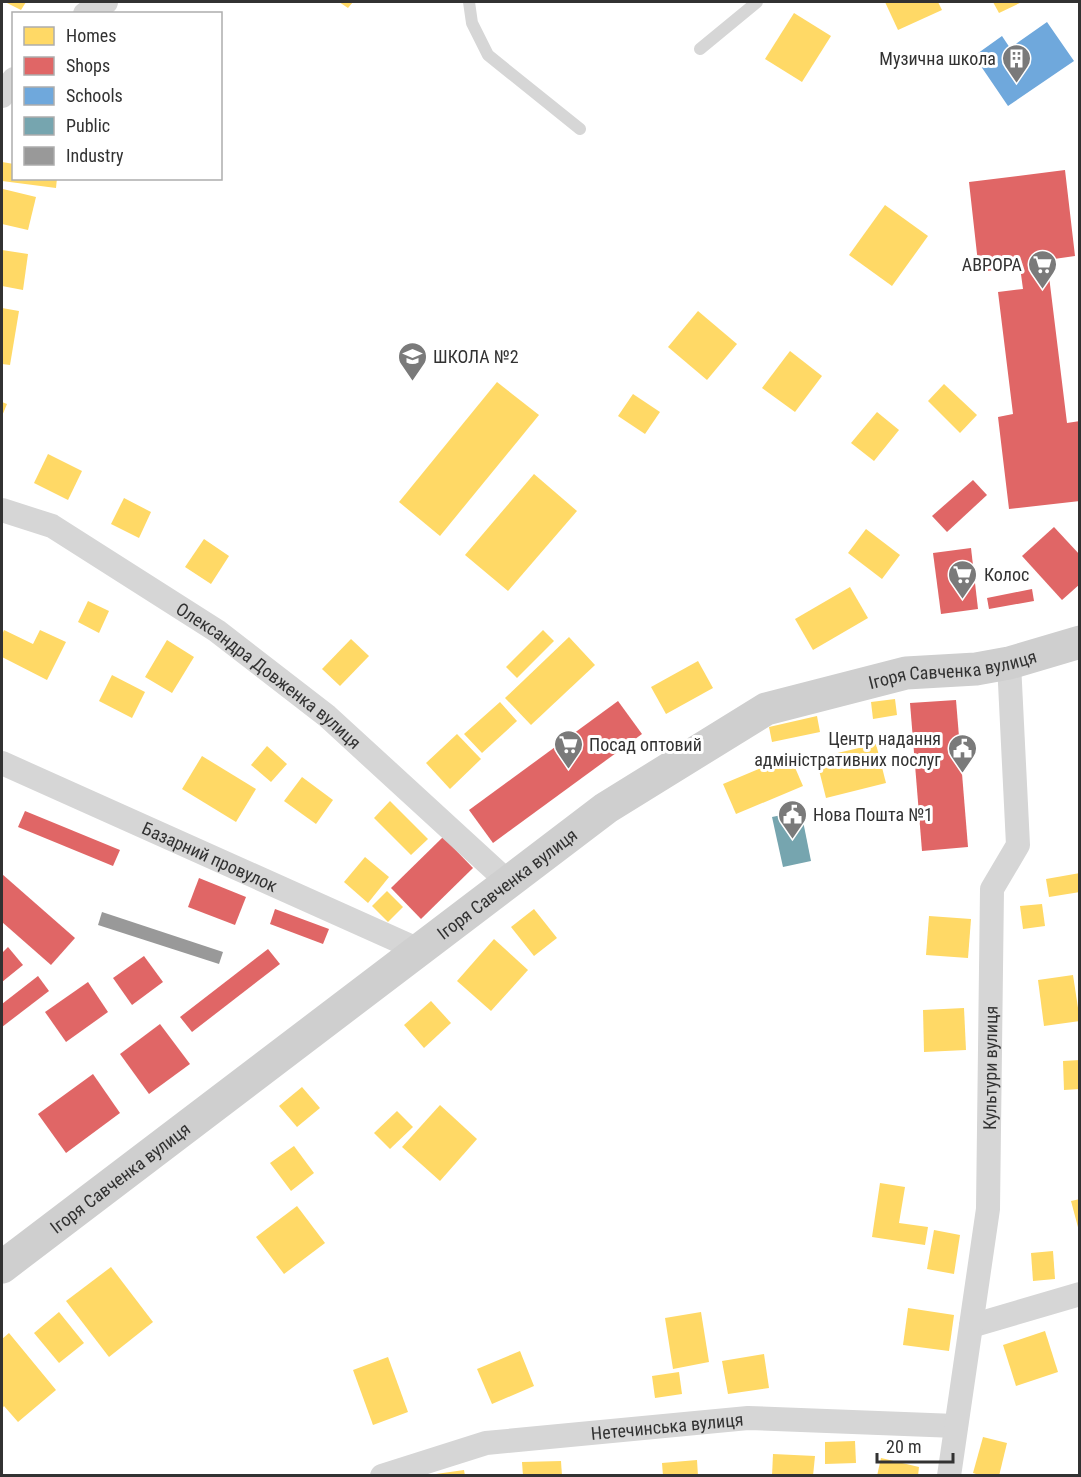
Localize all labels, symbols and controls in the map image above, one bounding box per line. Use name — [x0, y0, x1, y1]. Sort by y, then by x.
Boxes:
legend — [12, 12, 222, 180]
text: Homes — [66, 25, 116, 46]
building icon: Музична школа — [1001, 42, 1033, 84]
place label: Музична школа — [879, 48, 996, 69]
text: Shops — [66, 55, 110, 76]
text: Schools — [66, 85, 123, 106]
text: Public — [66, 115, 110, 136]
text: Industry — [66, 145, 124, 166]
supermarket icon: АВРОРА — [1027, 248, 1059, 290]
place label: АВРОРА — [962, 254, 1023, 275]
school or university icon: ШКОЛА №2 — [396, 340, 428, 382]
place label: ШКОЛА №2 — [433, 346, 519, 367]
supermarket icon: Колос — [947, 558, 979, 600]
place label: Колос — [984, 564, 1029, 585]
street label: Олександра Довженка вулиця — [173, 597, 366, 753]
street label: Ігоря Савченка вулиця — [866, 645, 1039, 693]
supermarket icon: Посад оптовий — [552, 728, 584, 770]
place label: Центр надання адміністративних послуг — [754, 728, 941, 770]
public building icon: Центр надання адміністративних послуг — [946, 732, 978, 774]
place label: Посад оптовий — [589, 734, 702, 755]
public building icon: Нова Пошта №1 — [776, 798, 808, 840]
place label: Нова Пошта №1 — [813, 804, 933, 825]
street label: Базарний провулок — [139, 817, 281, 896]
street label: Ігоря Савченка вулиця — [433, 824, 581, 943]
street label: Культури вулиця — [978, 1006, 1001, 1130]
street label: Ігоря Савченка вулиця — [46, 1118, 194, 1237]
street label: Нетечинська вулиця — [590, 1408, 744, 1443]
scale bar — [877, 1426, 954, 1464]
text: 20 m — [886, 1436, 921, 1457]

